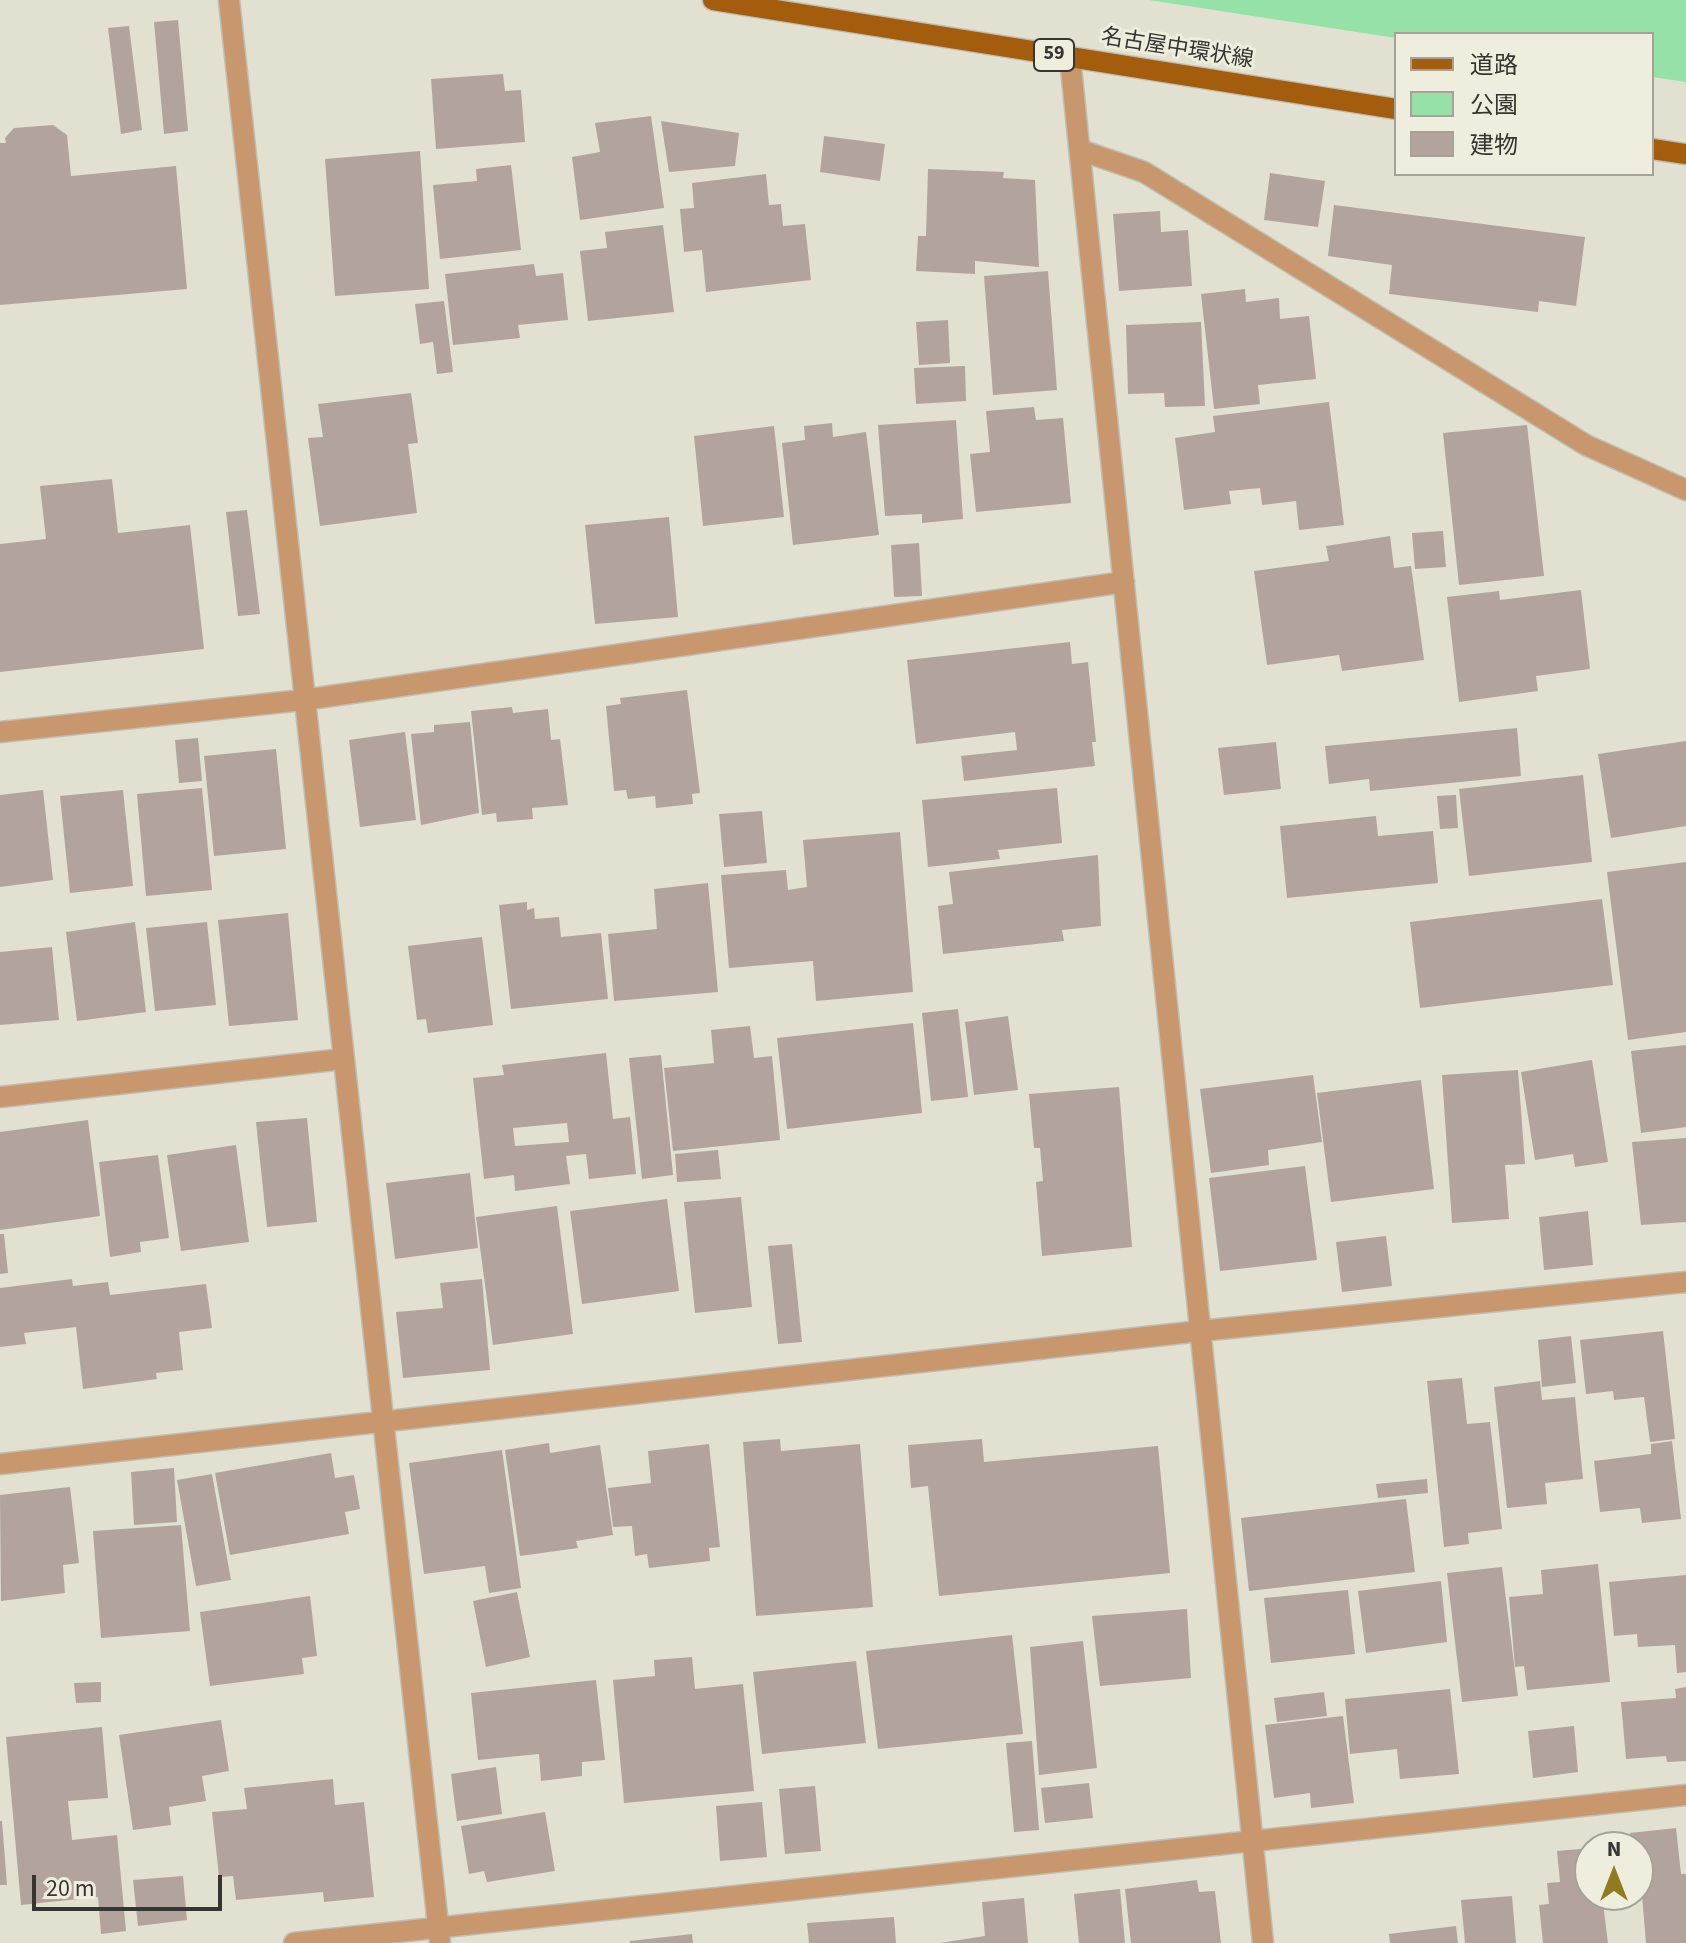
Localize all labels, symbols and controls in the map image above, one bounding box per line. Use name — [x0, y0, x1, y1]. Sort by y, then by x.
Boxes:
street label: 名古屋中環状線 — [1099, 25, 1255, 75]
legend — [1394, 32, 1654, 176]
road number: 59 — [1034, 39, 1074, 71]
text: 道路 — [1470, 48, 1518, 83]
text: 公園 — [1470, 88, 1518, 123]
text: 建物 — [1470, 128, 1518, 163]
north arrow — [1574, 1831, 1654, 1911]
text: N — [1607, 1833, 1621, 1865]
scale bar — [36, 1859, 226, 1909]
text: 20 m — [46, 1871, 95, 1906]

